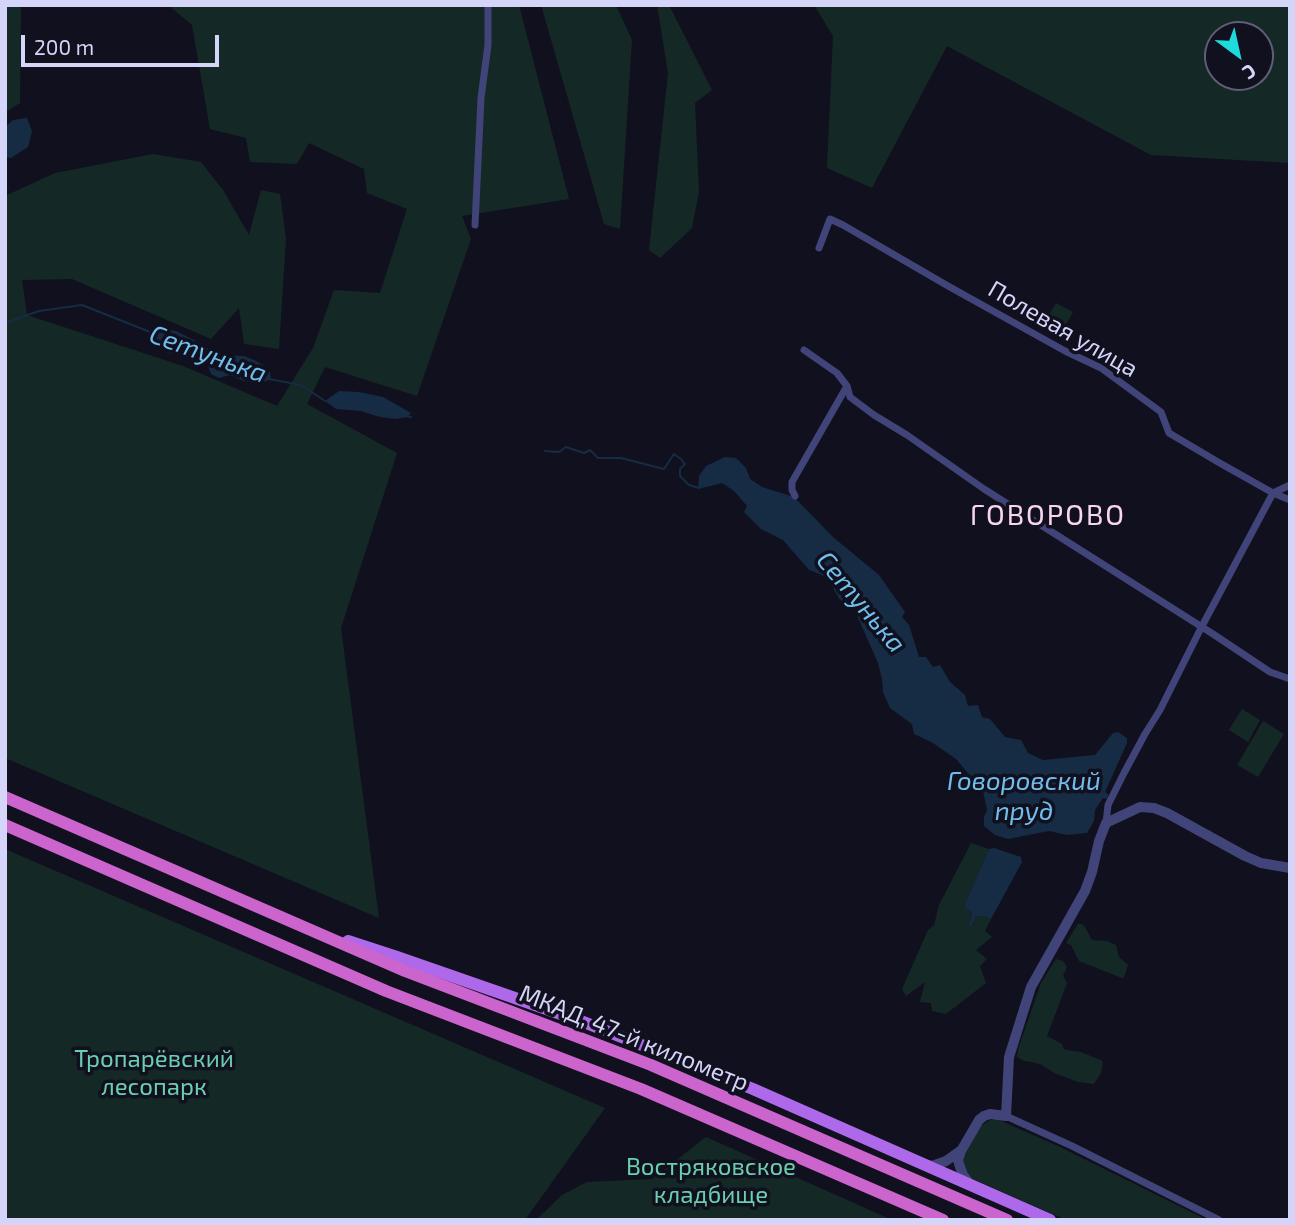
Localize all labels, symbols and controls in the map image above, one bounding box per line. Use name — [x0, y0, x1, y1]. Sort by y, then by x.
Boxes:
scale bar — [24, 21, 222, 65]
north arrow — [1204, 21, 1274, 91]
text: 200 m — [34, 34, 94, 59]
text: С — [1239, 60, 1261, 85]
street label: Полевая улица — [983, 275, 1143, 383]
water label: Сетунька — [145, 318, 271, 390]
district label: ГОВОРОВО — [971, 499, 1125, 533]
water label: Сетунька — [810, 545, 912, 659]
water label: Говоровский пруд — [947, 765, 1101, 826]
street label: МКАД, 47-й километр — [515, 979, 753, 1097]
park label: Тропарёвский лесопарк — [74, 1045, 234, 1101]
park label: Востряковское кладбище — [626, 1153, 796, 1209]

